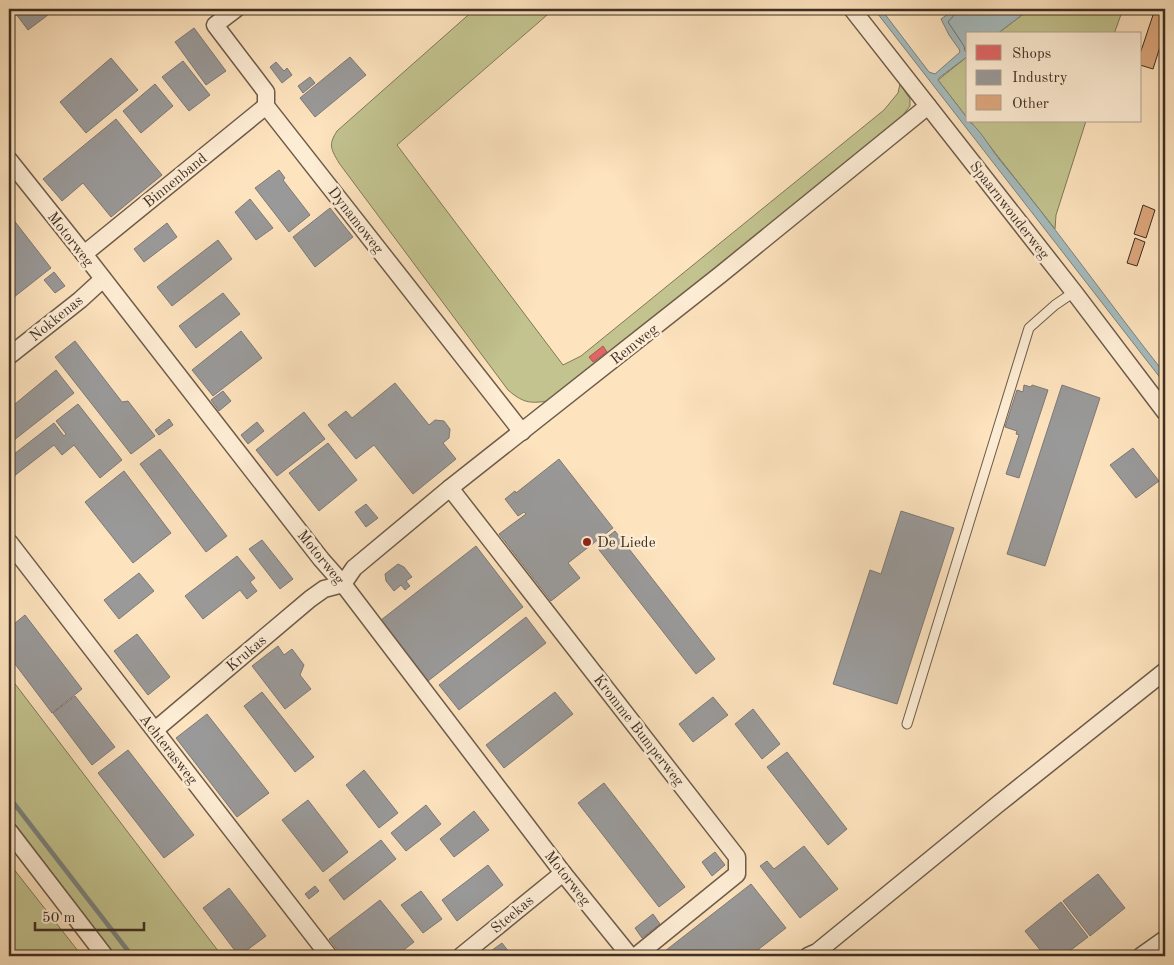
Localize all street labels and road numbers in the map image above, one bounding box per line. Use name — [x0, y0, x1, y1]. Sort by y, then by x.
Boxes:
street label: Binnenband — [141, 151, 211, 211]
street label: Spaarnwouderweg — [966, 159, 1051, 263]
street label: Dynamoweg — [324, 185, 385, 257]
street label: Motorweg — [44, 210, 96, 270]
street label: Nokkenas — [28, 293, 86, 345]
street label: Remweg — [608, 322, 661, 368]
street label: Motorweg — [294, 528, 346, 588]
street label: Krukas — [224, 633, 270, 675]
street label: Kromme Bumperweg — [590, 672, 686, 789]
street label: Achterasweg — [136, 712, 200, 788]
street label: Motorweg — [541, 849, 593, 909]
street label: Steekas — [489, 893, 537, 937]

